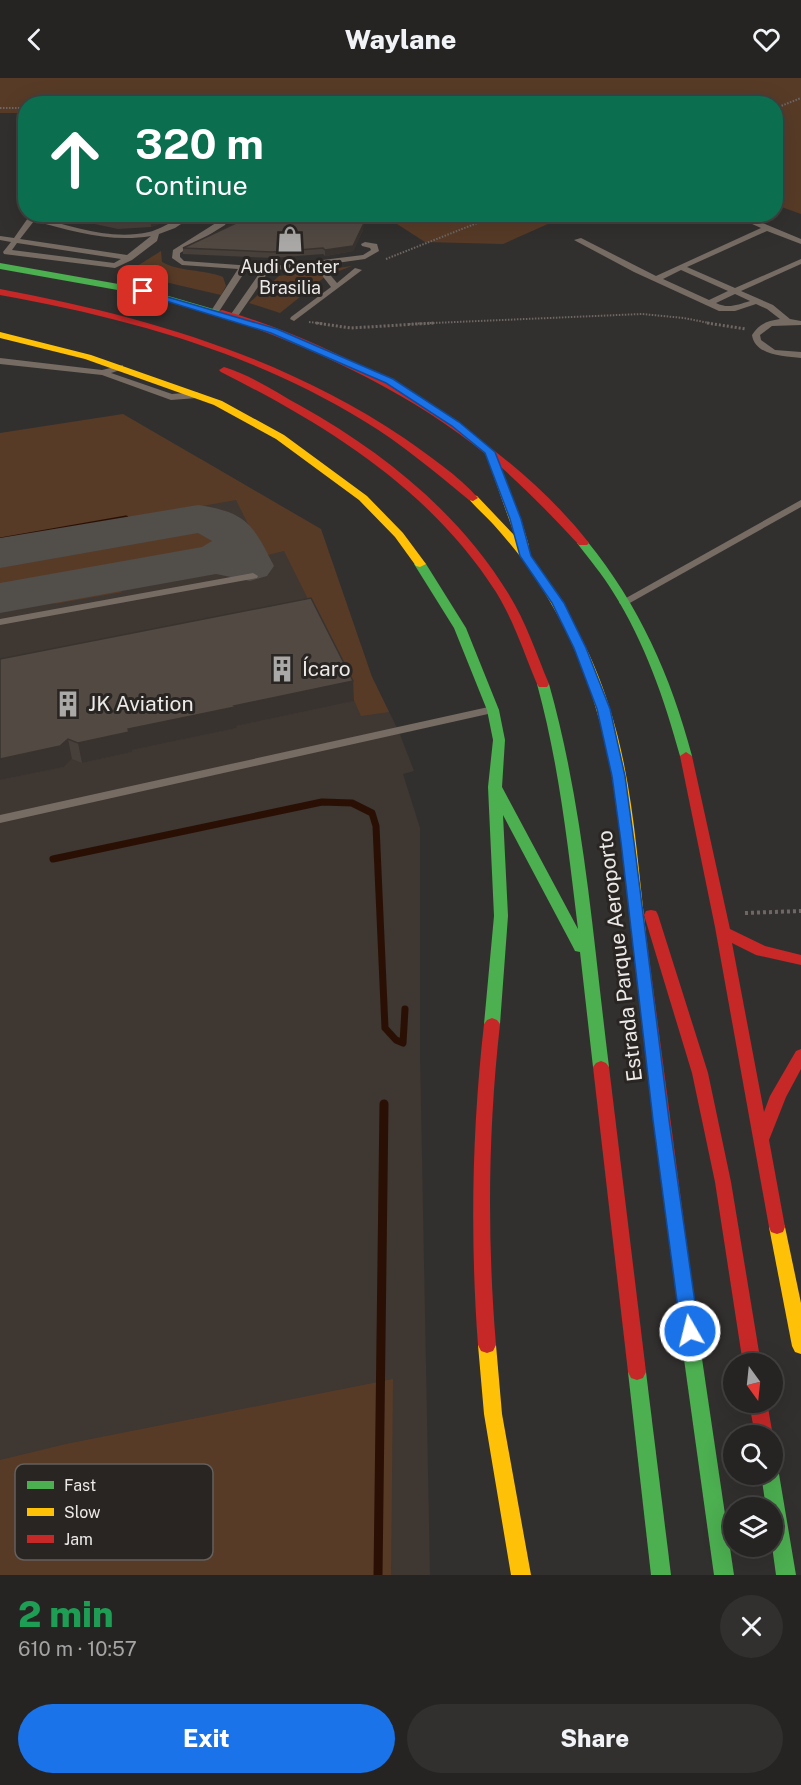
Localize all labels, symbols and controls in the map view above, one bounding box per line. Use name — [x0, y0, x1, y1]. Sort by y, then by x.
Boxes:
icon: back — [18, 23, 51, 56]
text: Waylane — [345, 23, 456, 55]
icon: heart — [750, 23, 783, 56]
text: 320 m — [135, 119, 264, 168]
icon: ahead — [36, 120, 114, 198]
text: Continue — [135, 169, 248, 201]
shop icon: Audi Center Brasilia — [275, 224, 305, 254]
place label: Audi Center Brasilia — [240, 256, 340, 298]
pin — [117, 265, 168, 316]
icon: arrive — [126, 274, 159, 307]
building icon: Ícaro — [267, 654, 297, 684]
place label: Ícaro — [302, 656, 351, 681]
building icon: JK Aviation — [53, 689, 83, 719]
place label: JK Aviation — [88, 691, 194, 716]
street label: Estrada Parque Aeroporto — [592, 829, 647, 1083]
position arrow — [658, 1299, 722, 1363]
north arrow — [723, 1353, 783, 1413]
map controls — [723, 1353, 783, 1557]
button: search — [723, 1425, 783, 1485]
legend — [15, 1464, 213, 1560]
text: Fast — [64, 1476, 96, 1495]
button: layers — [723, 1497, 783, 1557]
text: Slow — [64, 1503, 101, 1522]
text: Jam — [64, 1530, 93, 1549]
text: 2 min — [18, 1593, 114, 1635]
button: close — [720, 1595, 783, 1658]
text: 610 m · 10:57 — [18, 1637, 137, 1661]
button: Exit — [18, 1704, 395, 1773]
button: Share — [407, 1704, 783, 1773]

